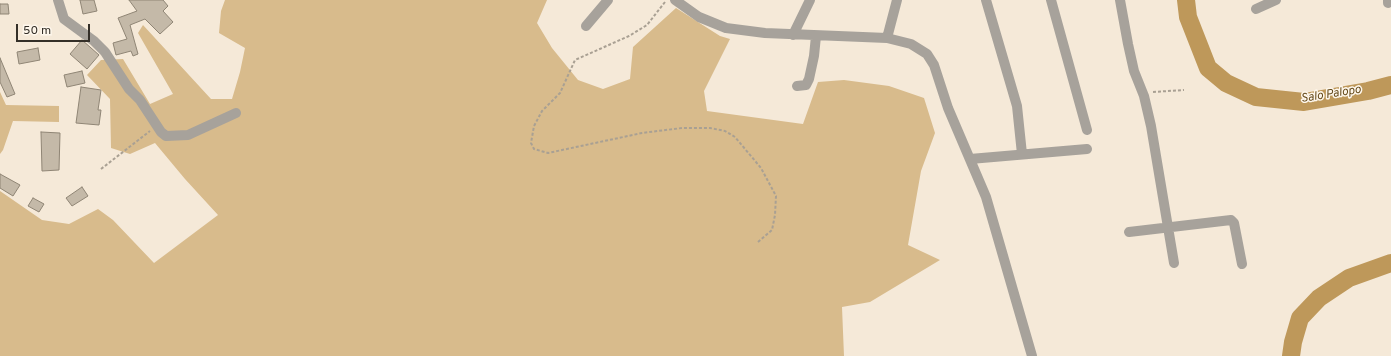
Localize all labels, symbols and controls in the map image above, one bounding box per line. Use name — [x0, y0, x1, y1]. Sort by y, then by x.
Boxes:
scale bar — [18, 16, 92, 42]
text: 50 m — [23, 23, 51, 39]
water label: Salo Palopo — [1300, 83, 1362, 107]

